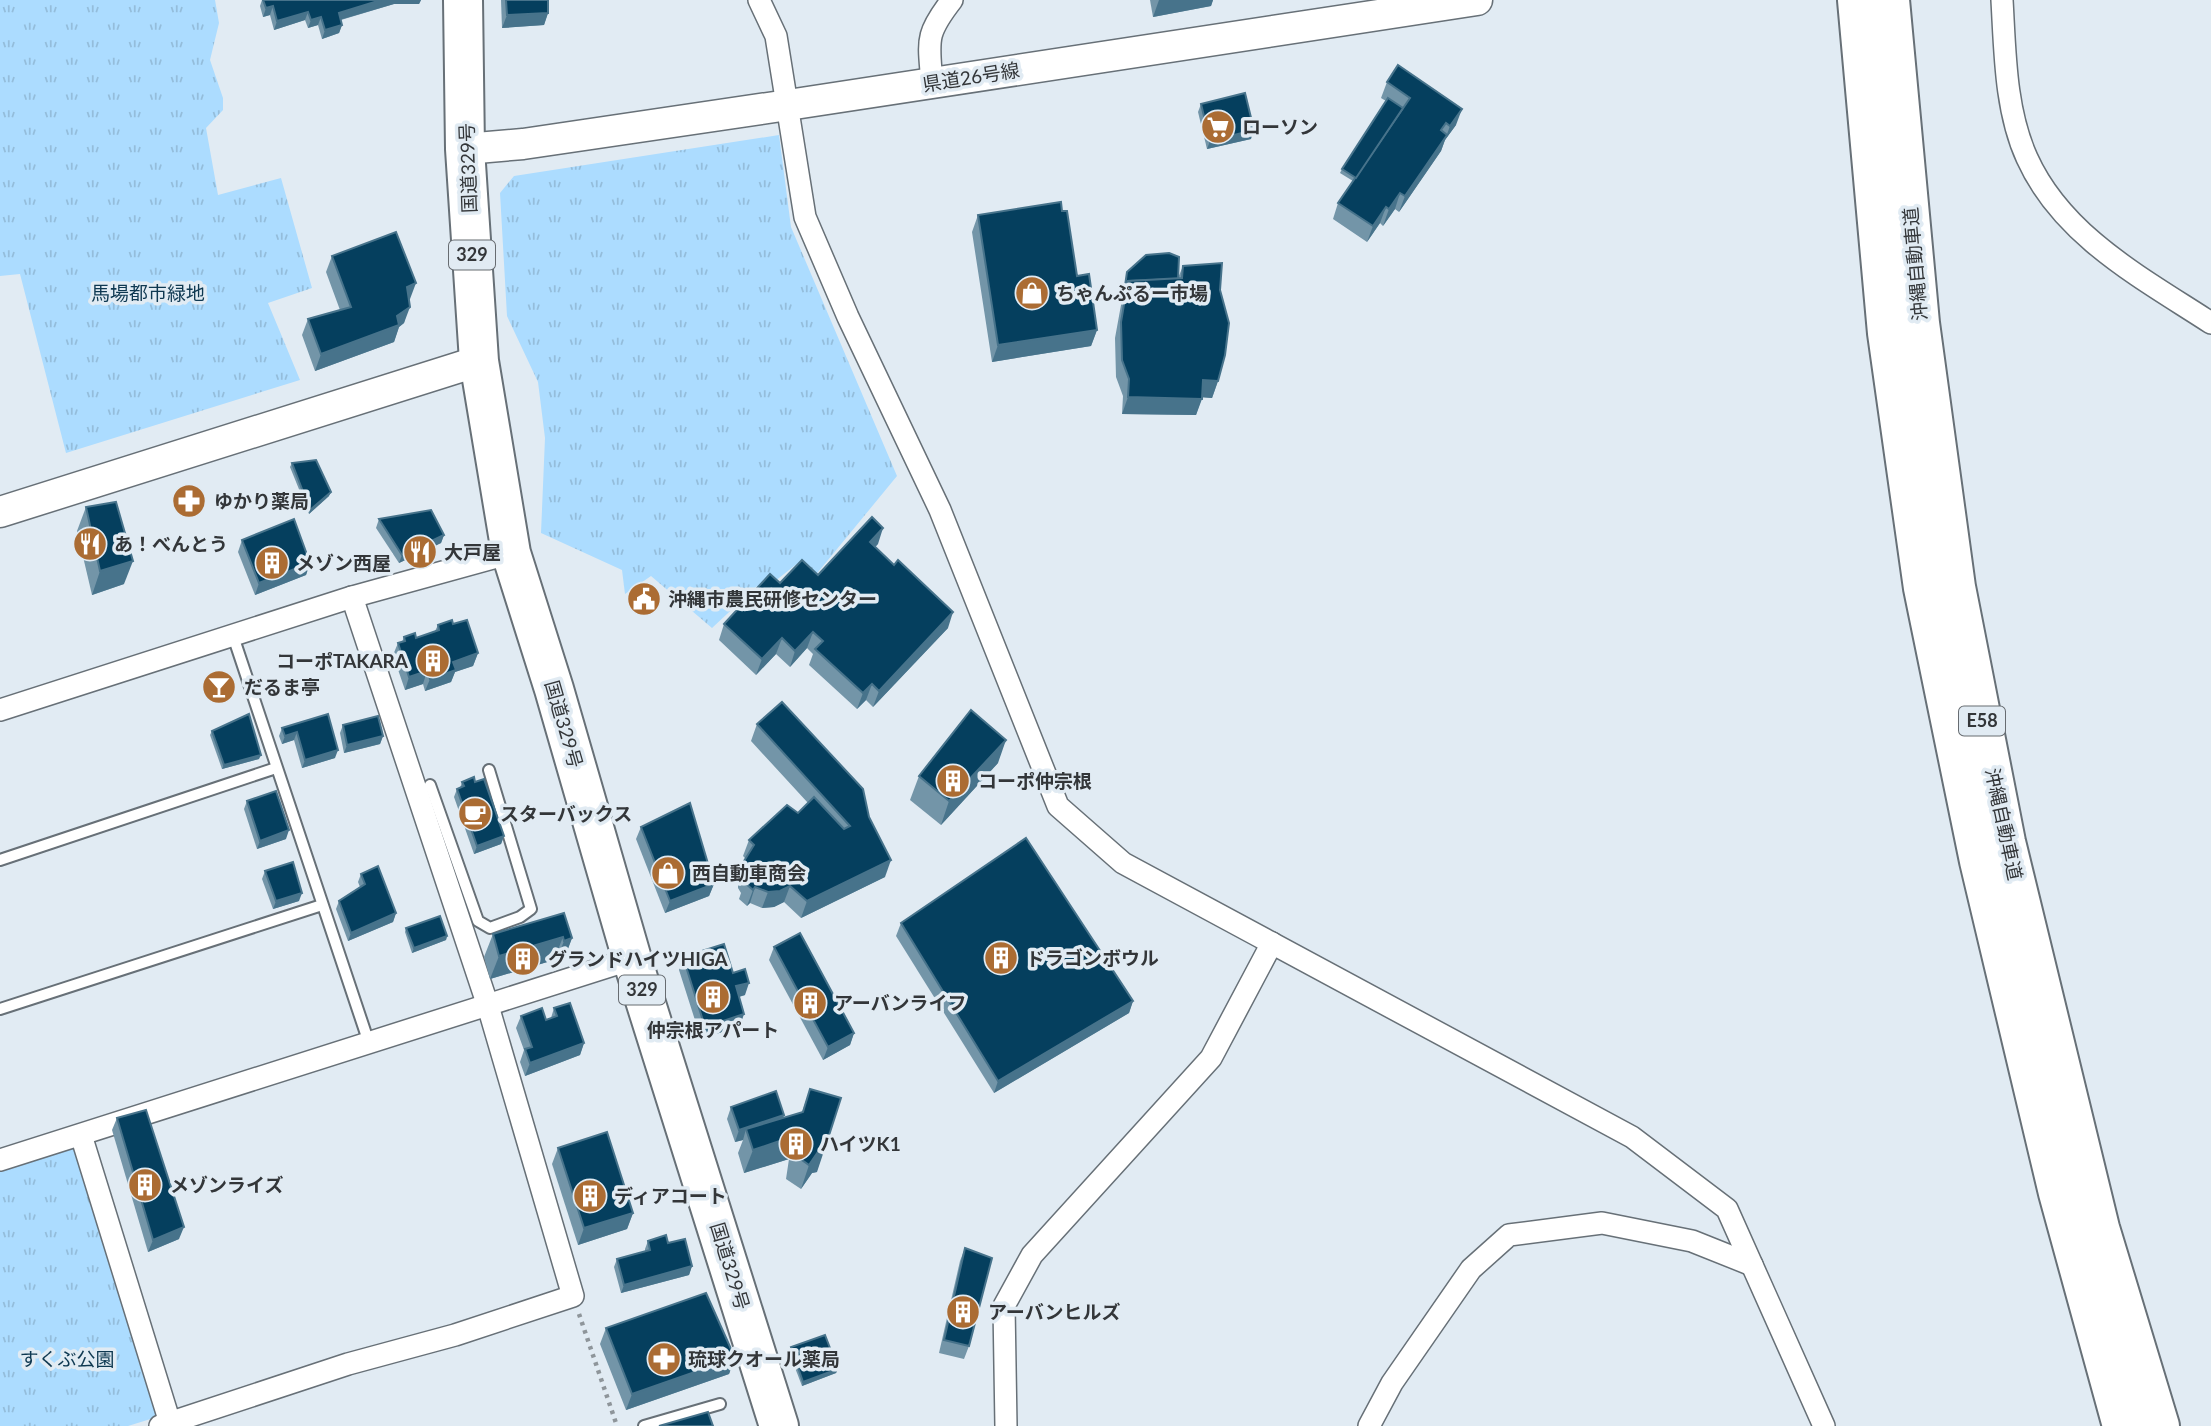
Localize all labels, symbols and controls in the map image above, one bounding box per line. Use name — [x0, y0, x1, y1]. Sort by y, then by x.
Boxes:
street label: 県道26号線 — [921, 57, 1021, 96]
supermarket icon: ローソン — [1199, 108, 1237, 146]
place label: ローソン — [1242, 115, 1318, 138]
street label: 国道329号 — [454, 123, 481, 213]
street label: 沖縄自動車道 — [1898, 206, 1931, 322]
road number: 329 — [449, 241, 495, 270]
shop icon: ちゃんぷるー市場 — [1013, 274, 1051, 312]
park label: 馬場都市緑地 — [91, 281, 205, 304]
place label: ちゃんぷるー市場 — [1056, 281, 1208, 304]
pharmacy icon: ゆかり薬局 — [170, 482, 208, 520]
place label: ゆかり薬局 — [214, 489, 309, 512]
restaurant icon: あ！べんとう — [71, 525, 109, 563]
place label: あ！べんとう — [114, 532, 228, 555]
restaurant icon: 大戸屋 — [401, 533, 439, 571]
place label: 大戸屋 — [444, 540, 501, 563]
building icon: メゾン西屋 — [253, 544, 291, 582]
place label: メゾン西屋 — [296, 551, 391, 574]
public building icon: 沖縄市農民研修センター — [625, 580, 663, 618]
place label: 沖縄市農民研修センター — [668, 587, 877, 610]
building icon: コーポTAKARA — [414, 642, 452, 680]
place label: コーポTAKARA — [276, 649, 409, 672]
bar icon: だるま亭 — [200, 668, 238, 706]
place label: だるま亭 — [244, 675, 320, 698]
street label: 国道329号 — [541, 677, 588, 770]
road number: E58 — [1959, 706, 2005, 736]
building icon: コーポ仲宗根 — [934, 762, 972, 800]
street label: 沖縄自動車道 — [1981, 766, 2028, 882]
place label: コーポ仲宗根 — [978, 769, 1092, 792]
cafe icon: スターバックス — [456, 795, 494, 833]
place label: スターバックス — [500, 802, 632, 825]
shop icon: 西自動車商会 — [649, 854, 687, 892]
place label: 西自動車商会 — [692, 861, 806, 884]
building icon: ドラゴンボウル — [982, 939, 1020, 977]
building icon: グランドハイツHIGA — [504, 940, 542, 978]
place label: ドラゴンボウル — [1026, 946, 1159, 969]
place label: グランドハイツHIGA — [548, 947, 729, 970]
road number: 329 — [619, 975, 665, 1004]
building icon: 仲宗根アパート — [694, 978, 732, 1016]
building icon: アーバンライフ — [791, 984, 829, 1022]
place label: アーバンライフ — [834, 991, 967, 1014]
place label: 仲宗根アパート — [647, 1018, 779, 1041]
building icon: ハイツK1 — [777, 1125, 815, 1163]
place label: ハイツK1 — [820, 1132, 901, 1155]
building icon: メゾンライズ — [126, 1166, 164, 1204]
place label: メゾンライズ — [170, 1173, 283, 1196]
building icon: ディアコート — [571, 1177, 609, 1215]
place label: ディアコート — [614, 1184, 727, 1207]
street label: 国道329号 — [706, 1219, 755, 1312]
building icon: アーバンヒルズ — [944, 1293, 982, 1331]
place label: アーバンヒルズ — [988, 1300, 1121, 1323]
pharmacy icon: 琉球クオール薬局 — [645, 1340, 683, 1378]
park label: すくぶ公園 — [19, 1347, 115, 1370]
place label: 琉球クオール薬局 — [688, 1347, 840, 1370]

